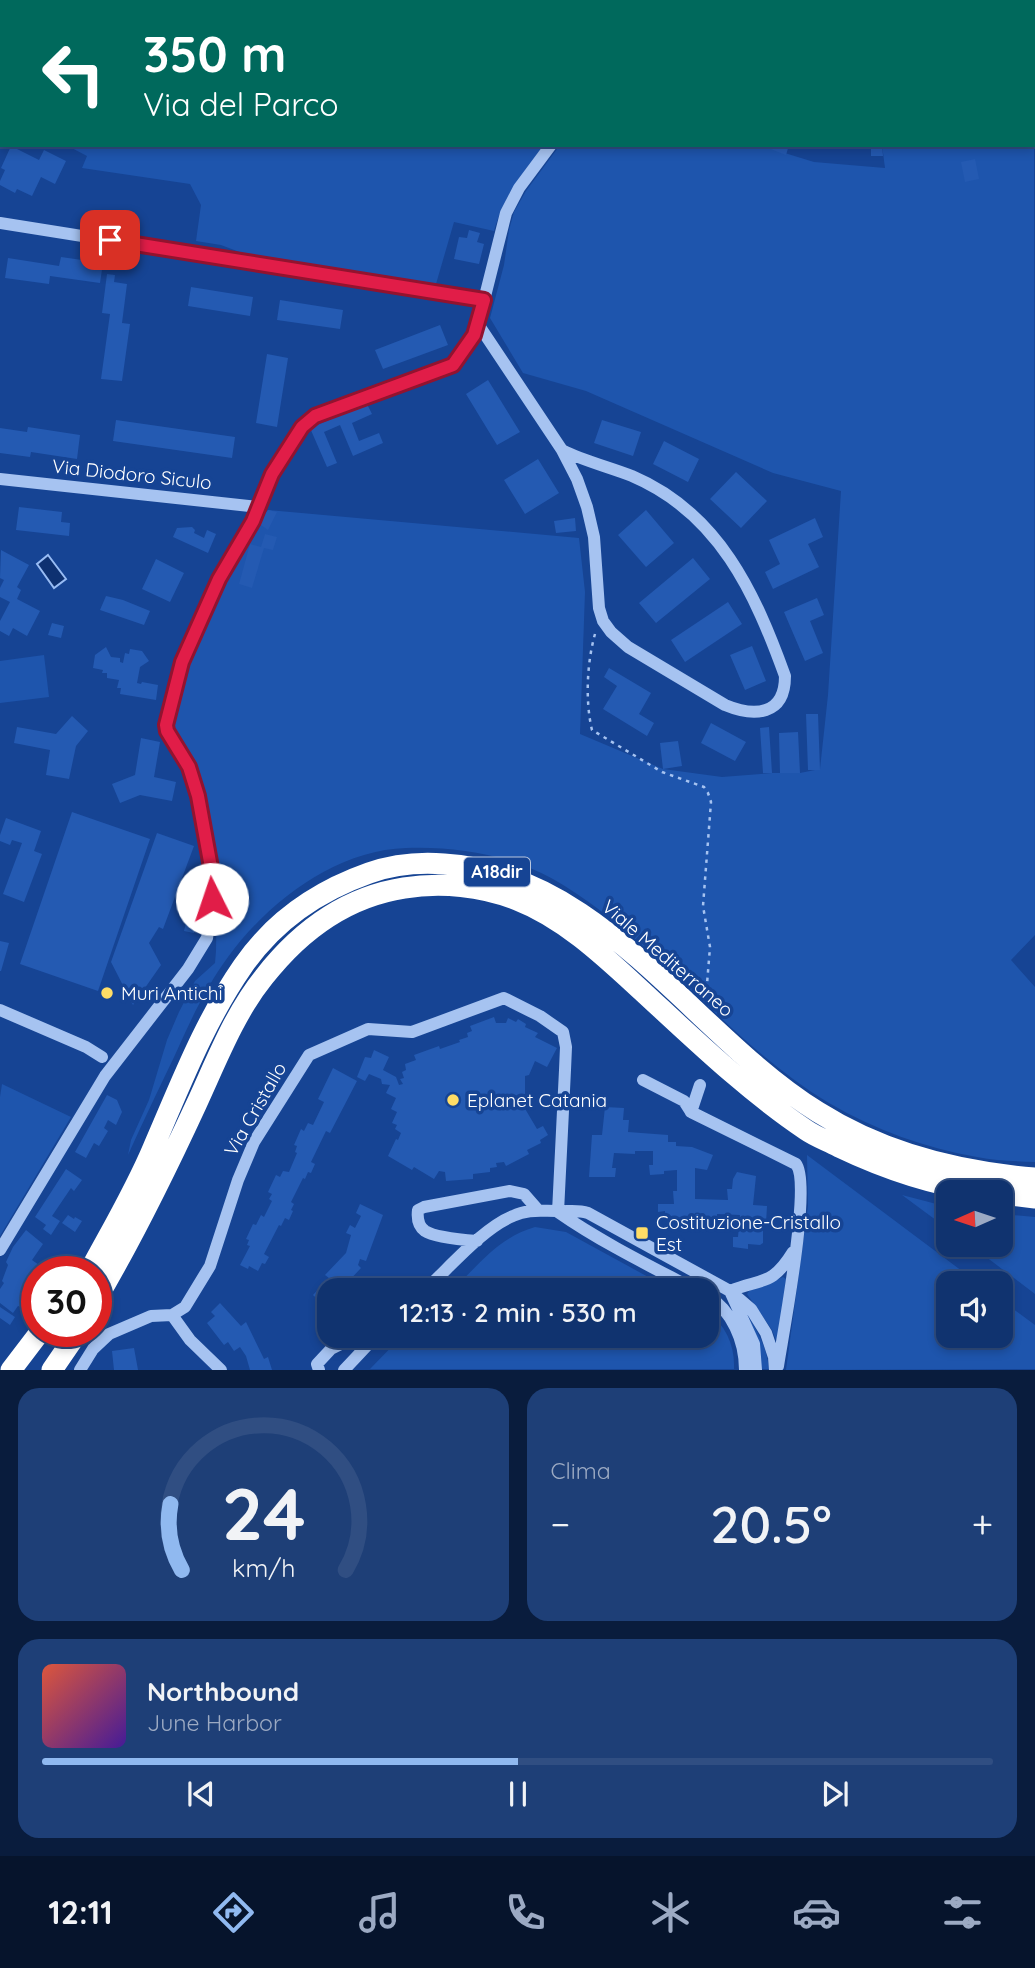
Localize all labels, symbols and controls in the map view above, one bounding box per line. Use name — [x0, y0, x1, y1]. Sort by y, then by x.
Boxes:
text: 350 m — [143, 23, 287, 84]
icon: left — [28, 28, 119, 119]
text: Via del Parco — [143, 84, 339, 124]
pin — [80, 210, 140, 270]
icon: arrive — [91, 221, 129, 259]
street label: Via Diodoro Siculo — [51, 454, 213, 494]
road number: A18dir — [464, 858, 530, 886]
position arrow — [175, 862, 249, 936]
street label: Viale Mediterraneo — [597, 894, 739, 1022]
place label: Muri Antichi — [121, 981, 223, 1005]
marker: Muri Antichi — [99, 985, 115, 1001]
street label: Via Cristallo — [219, 1058, 291, 1160]
place label: Eplanet Catania — [467, 1088, 607, 1112]
marker: Eplanet Catania — [445, 1092, 461, 1108]
north arrow — [936, 1180, 1013, 1256]
map controls — [936, 1180, 1013, 1348]
place label: Costituzione-Cristallo Est — [656, 1210, 841, 1256]
marker: Costituzione-Cristallo Est — [634, 1225, 650, 1241]
speed limit sign: 30 — [21, 1256, 112, 1347]
button: sound — [936, 1271, 1013, 1348]
text: 12:13 · 2 min · 530 m — [399, 1296, 637, 1329]
text: Clima — [551, 1456, 611, 1485]
text: 24 — [221, 1468, 305, 1559]
text: 20.5° — [710, 1491, 832, 1556]
text: − — [551, 1500, 570, 1548]
text: + — [972, 1500, 993, 1548]
text: km/h — [232, 1552, 295, 1583]
text: Northbound — [147, 1675, 299, 1708]
text: June Harbor — [147, 1708, 282, 1737]
icon: previous — [182, 1775, 220, 1813]
icon: pause — [499, 1775, 537, 1813]
icon: next — [816, 1775, 854, 1813]
icon: directions — [209, 1888, 258, 1937]
icon: music — [355, 1888, 404, 1937]
icon: phone — [501, 1888, 550, 1937]
icon: climate — [646, 1888, 695, 1937]
icon: car — [792, 1888, 841, 1937]
icon: filters — [938, 1888, 987, 1937]
text: 12:11 — [48, 1892, 113, 1932]

